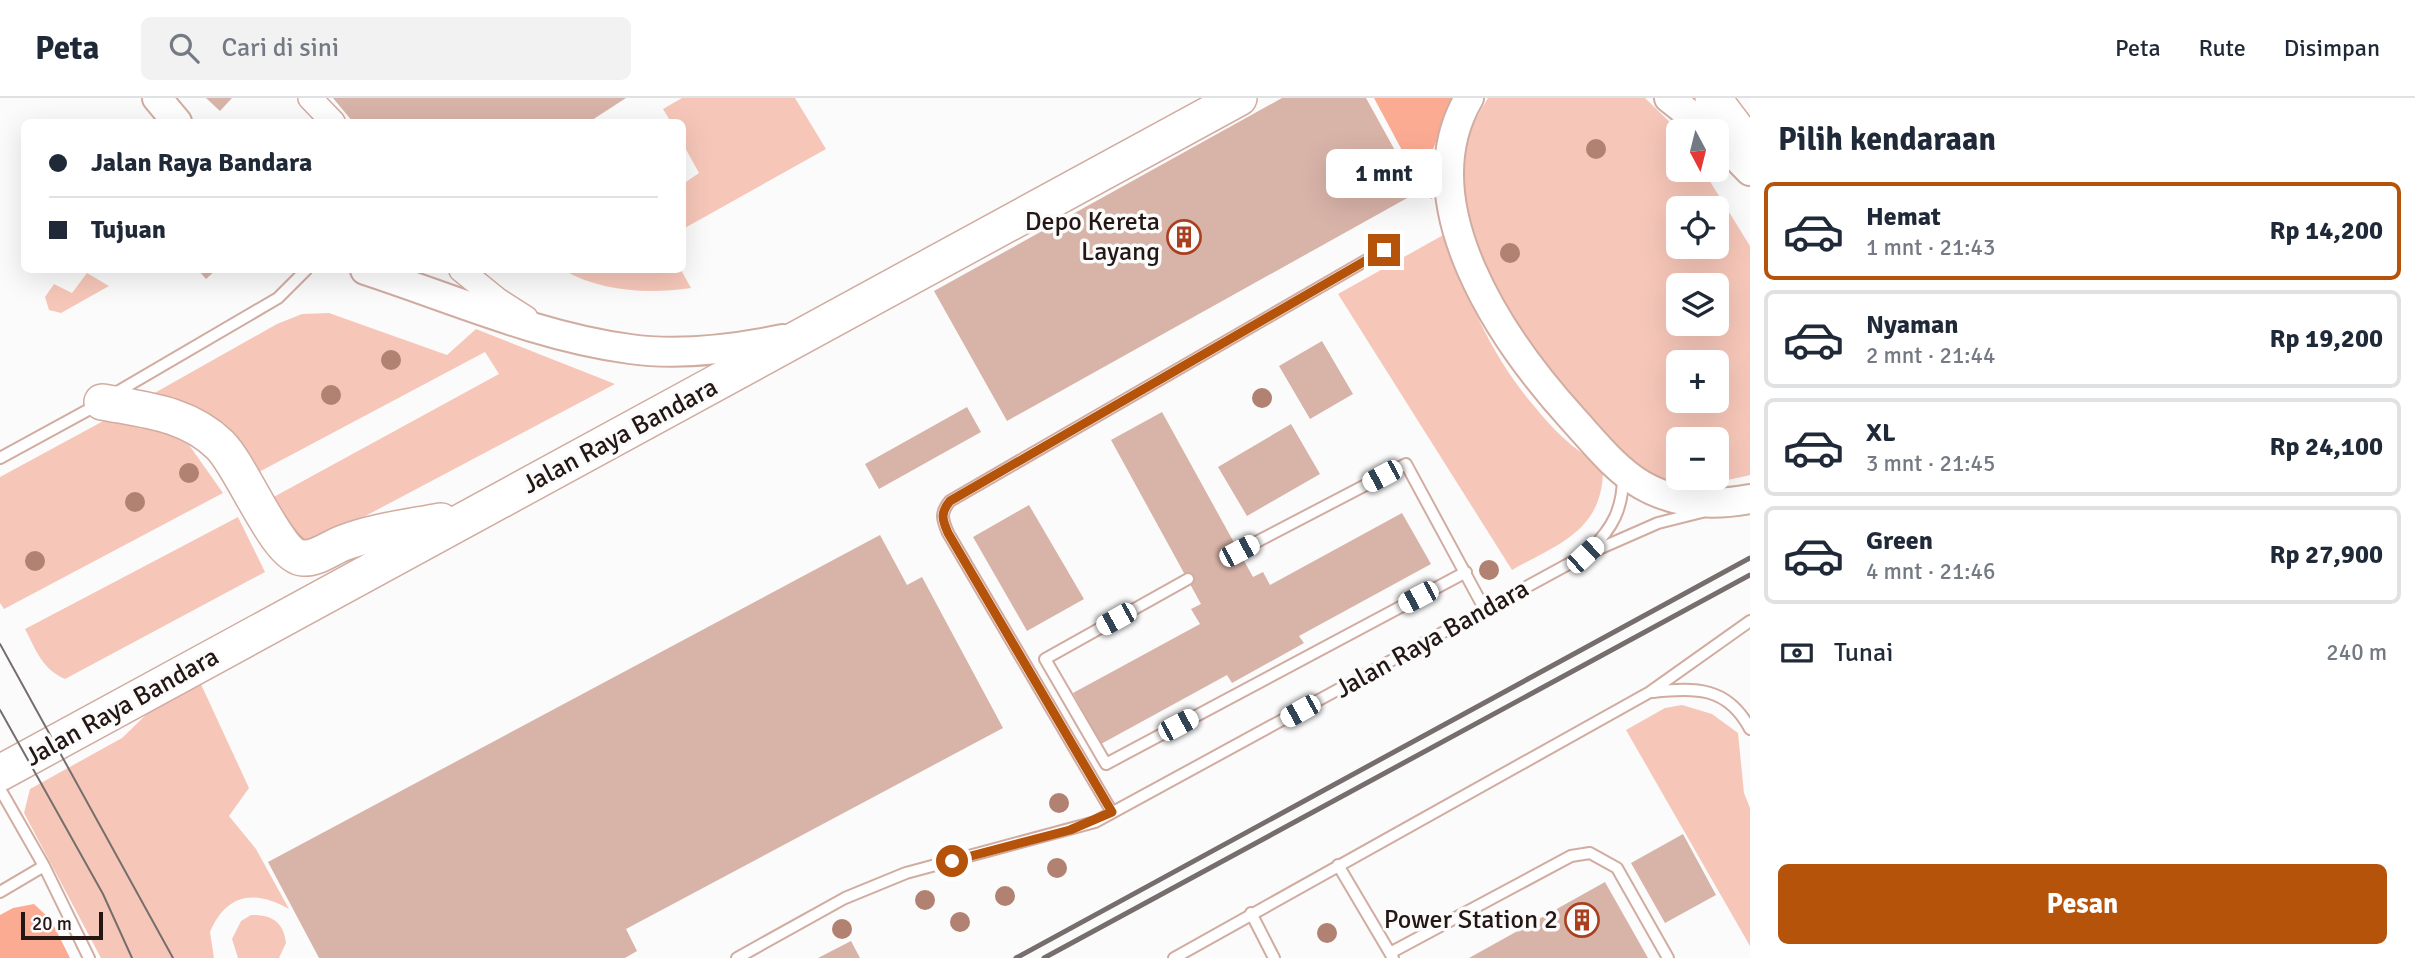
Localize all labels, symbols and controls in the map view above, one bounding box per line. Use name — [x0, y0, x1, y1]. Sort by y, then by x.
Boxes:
search box — [141, 17, 631, 80]
text: Peta — [35, 28, 99, 69]
icon: search — [165, 29, 203, 67]
text: Cari di sini — [221, 32, 339, 64]
text: Peta — [2115, 33, 2161, 63]
text: Rute — [2199, 33, 2246, 63]
text: Disimpan — [2284, 33, 2380, 63]
north arrow — [1666, 119, 1729, 182]
map controls — [1666, 119, 1729, 490]
text: Pilih kendaraan — [1778, 120, 1996, 159]
text: Jalan Raya Bandara — [91, 147, 312, 179]
callout: 1 mnt — [1326, 149, 1442, 198]
text: 1 mnt — [1355, 159, 1413, 188]
button: locate — [1666, 196, 1729, 259]
icon: car — [1782, 200, 1845, 263]
text: Hemat — [1866, 201, 1941, 233]
place label: Depo Kereta Layang — [1025, 206, 1160, 268]
text: Tujuan — [91, 214, 166, 246]
text: Rp 14,200 — [2269, 215, 2383, 247]
building icon: Depo Kereta Layang — [1165, 218, 1203, 256]
text: 1 mnt · 21:43 — [1866, 233, 1995, 262]
route end — [1368, 234, 1400, 266]
button: layers — [1666, 273, 1729, 336]
icon: car — [1782, 308, 1845, 371]
text: Nyaman — [1866, 309, 1959, 341]
text: Rp 19,200 — [2269, 323, 2383, 355]
text: 2 mnt · 21:44 — [1866, 341, 1995, 370]
button: + — [1666, 350, 1729, 413]
street label: Jalan Raya Bandara — [517, 371, 723, 501]
icon: car — [1782, 416, 1845, 479]
text: XL — [1866, 417, 1896, 449]
button: − — [1666, 427, 1729, 490]
text: Rp 24,100 — [2269, 431, 2383, 463]
text: 3 mnt · 21:45 — [1866, 449, 1995, 478]
car — [1359, 457, 1406, 495]
icon: car — [1782, 524, 1845, 587]
text: Green — [1866, 525, 1933, 557]
car — [1216, 532, 1263, 570]
car — [1563, 533, 1608, 577]
text: Rp 27,900 — [2269, 539, 2383, 571]
text: 4 mnt · 21:46 — [1866, 557, 1995, 586]
street label: Jalan Raya Bandara — [1330, 573, 1534, 705]
car — [1395, 578, 1442, 616]
car — [1093, 600, 1140, 638]
icon: cash — [1778, 634, 1816, 672]
text: Tunai — [1834, 637, 1893, 669]
text: 240 m — [2326, 638, 2387, 667]
street label: Jalan Raya Bandara — [20, 641, 224, 773]
car — [1277, 692, 1324, 730]
car — [1155, 706, 1202, 744]
route start — [936, 845, 968, 877]
button: Pesan — [1778, 864, 2387, 944]
building icon: Power Station 2 — [1563, 901, 1601, 939]
place label: Power Station 2 — [1384, 904, 1558, 936]
scale bar — [21, 909, 103, 941]
text: 20 m — [32, 912, 72, 936]

